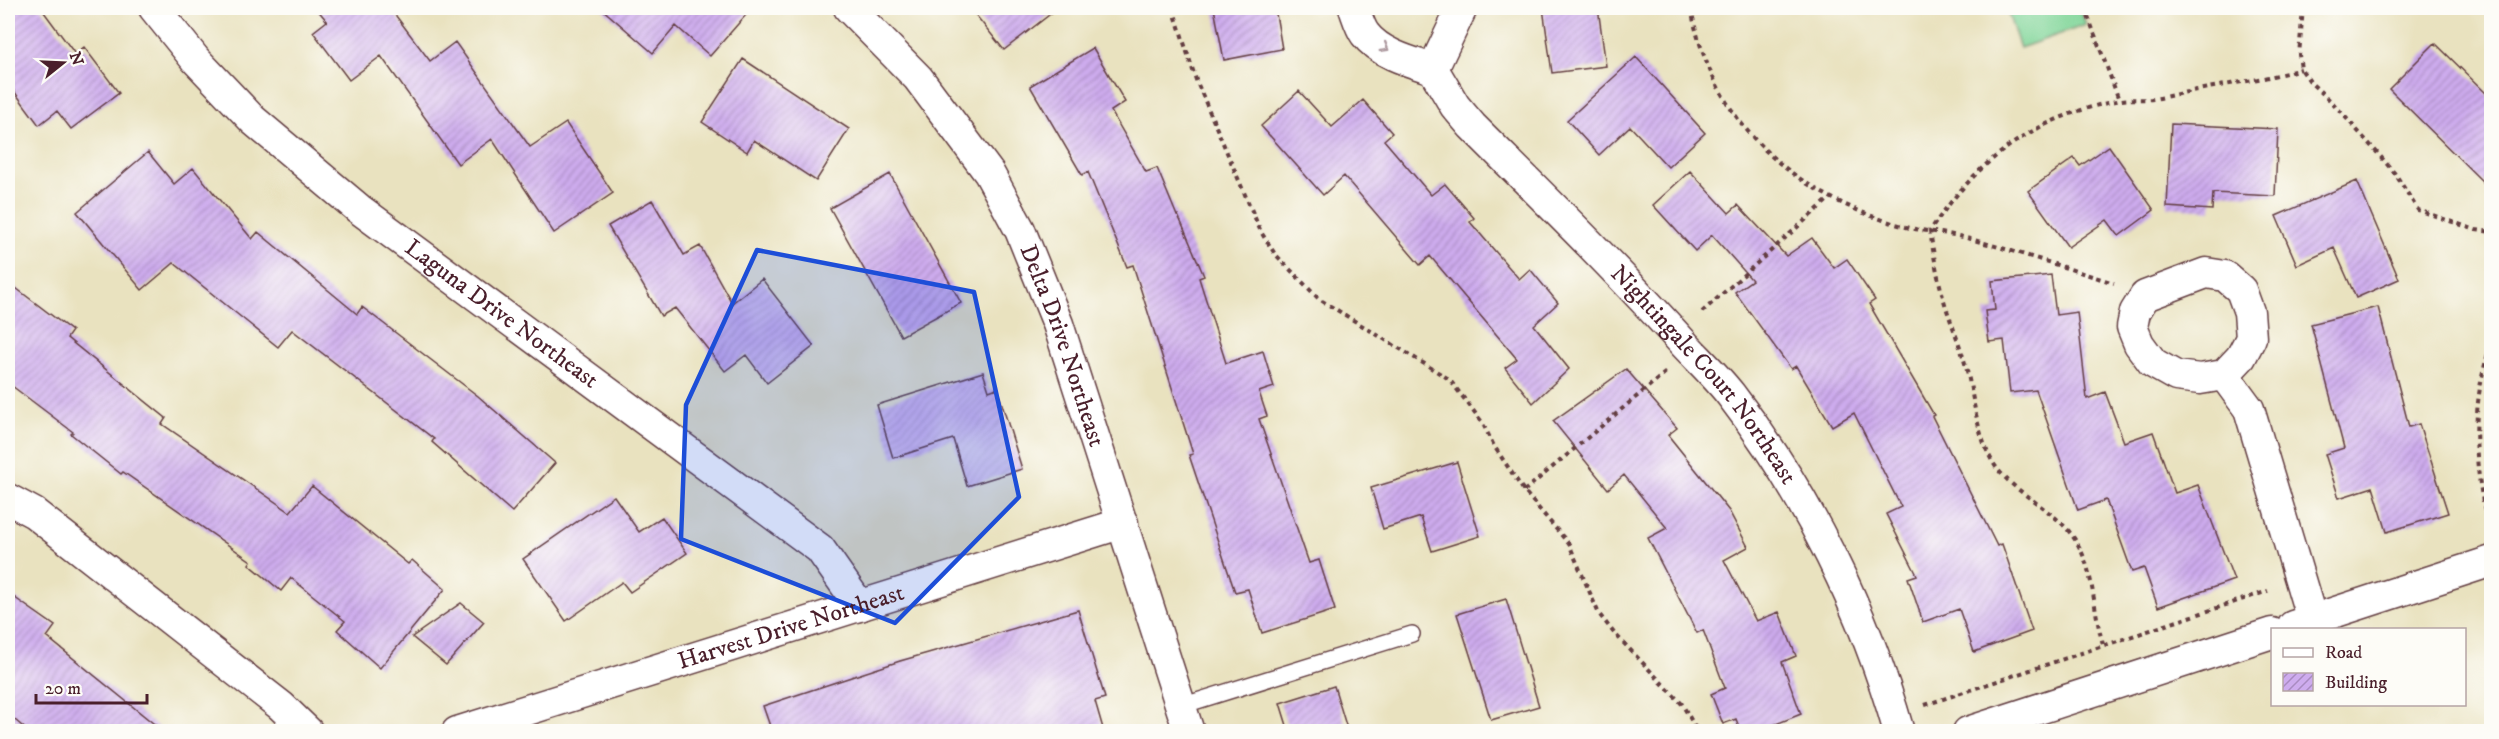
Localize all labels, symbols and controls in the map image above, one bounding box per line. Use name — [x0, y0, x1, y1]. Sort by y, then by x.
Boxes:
north arrow — [33, 33, 93, 93]
one-way arrow — [1379, 41, 1389, 53]
text: N — [65, 49, 88, 68]
street label: Laguna Drive Northeast — [399, 233, 604, 395]
street label: Delta Drive Northeast — [1012, 240, 1112, 451]
street label: Nightingale Court Northeast — [1604, 259, 1803, 490]
street label: Harvest Drive Northeast — [674, 578, 908, 677]
legend — [2271, 628, 2466, 706]
text: Road — [2325, 642, 2362, 664]
scale bar — [36, 667, 147, 705]
text: Building — [2325, 672, 2387, 694]
text: 20 m — [45, 678, 81, 700]

